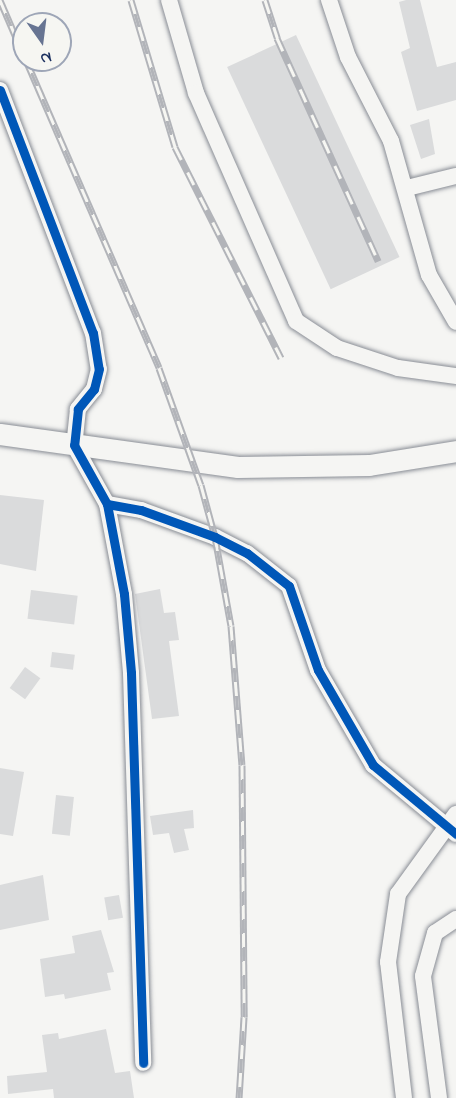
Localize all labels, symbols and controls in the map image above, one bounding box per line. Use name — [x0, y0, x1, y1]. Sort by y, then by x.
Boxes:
north arrow — [12, 12, 72, 72]
text: N — [38, 45, 54, 70]

